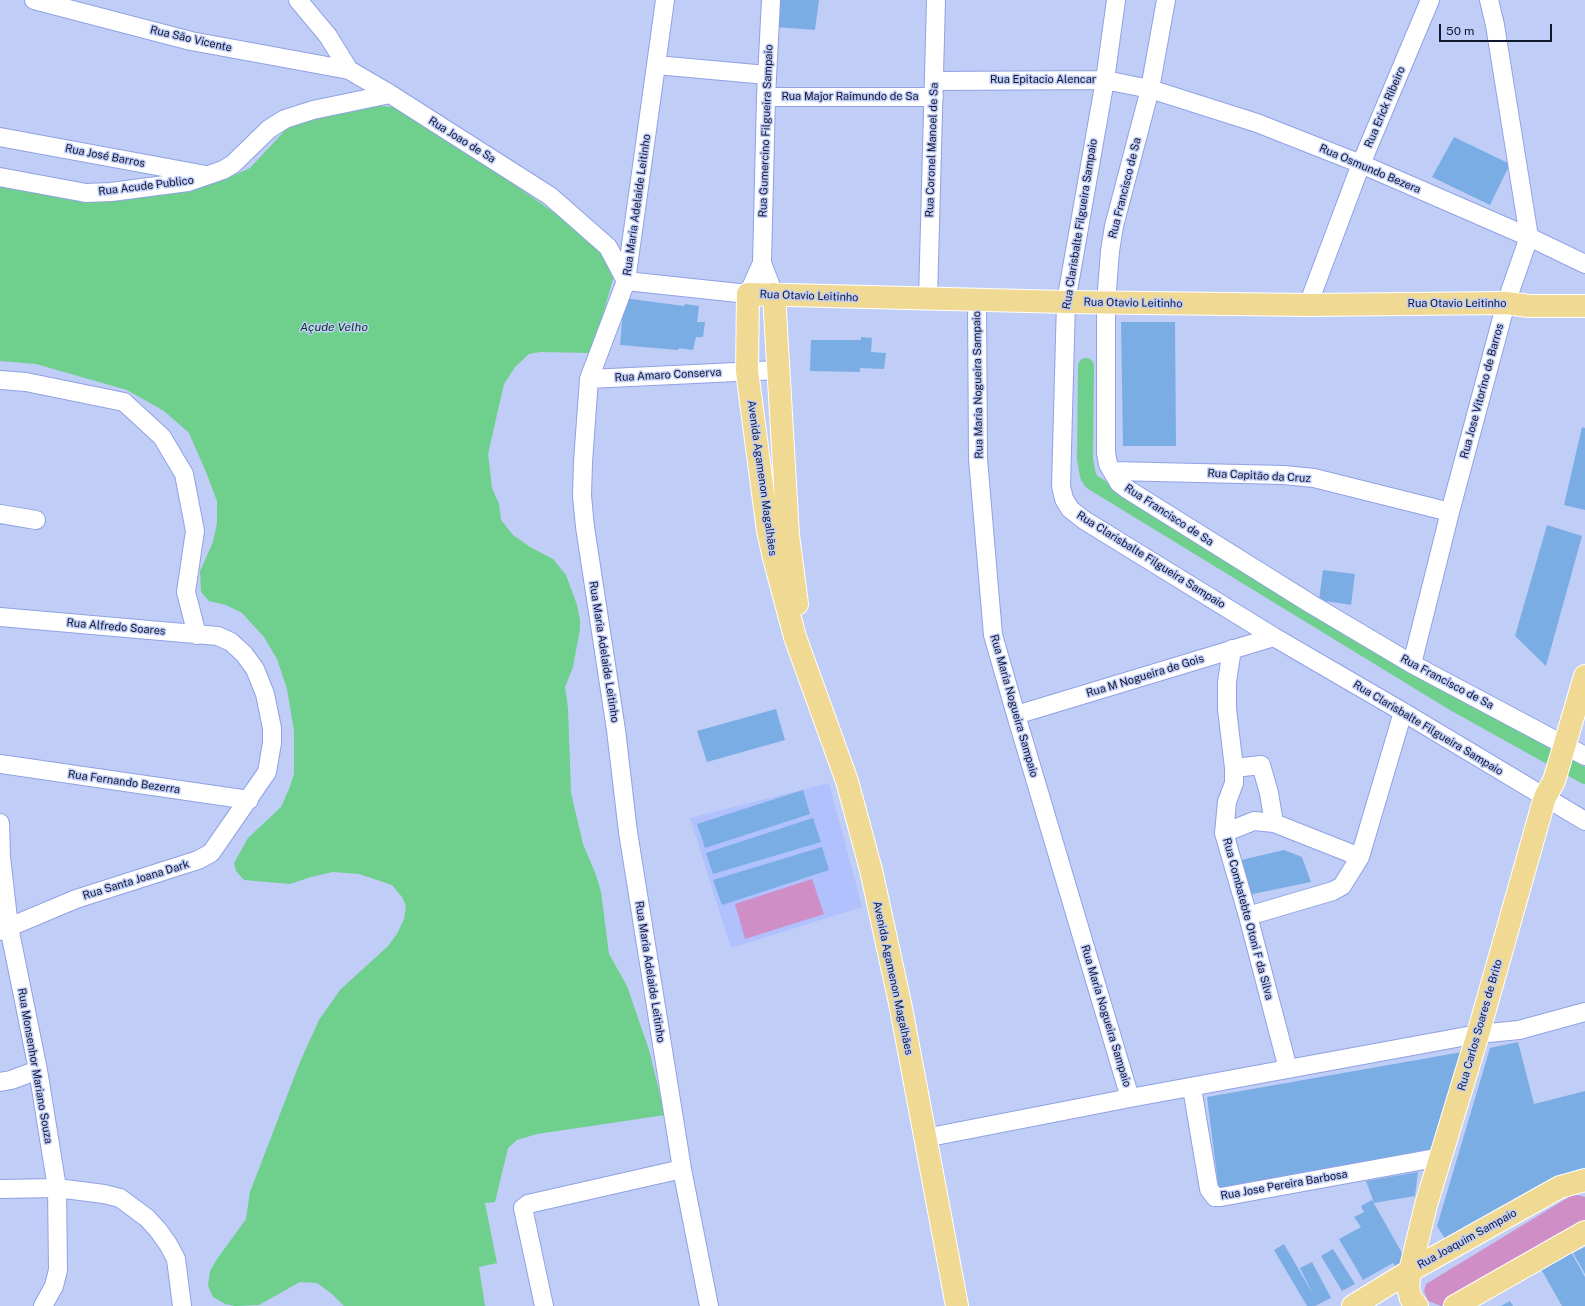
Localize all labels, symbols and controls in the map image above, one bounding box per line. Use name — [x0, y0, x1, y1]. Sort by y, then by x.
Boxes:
scale bar — [1441, 16, 1554, 42]
street label: Rua São Vicente — [149, 23, 233, 55]
text: 50 m — [1446, 24, 1474, 38]
street label: Rua Gumercino Filgueira Sampaio — [756, 44, 776, 218]
street label: Rua Erick Ribeiro — [1362, 64, 1408, 150]
street label: Rua Epitacio Alencar — [990, 73, 1096, 87]
street label: Rua Coronel Manoel de Sa — [923, 82, 941, 218]
street label: Rua Major Raimundo de Sa — [781, 90, 919, 104]
street label: Rua Joao de Sa — [426, 114, 498, 166]
street label: Rua Maria Adelaide Leitinho — [621, 133, 653, 277]
street label: Rua Francisco de Sa — [1106, 136, 1144, 240]
street label: Rua Clarisbalte Filgueira Sampaio — [1060, 138, 1100, 310]
street label: Rua José Barros — [64, 142, 146, 170]
street label: Rua Osmundo Bezera — [1317, 142, 1423, 196]
street label: Rua Acude Publico — [97, 174, 195, 198]
street label: Rua Otavio Leitinho — [759, 288, 859, 304]
street label: Rua Otavio Leitinho — [1083, 296, 1183, 310]
street label: Rua Otavio Leitinho — [1408, 297, 1506, 311]
street label: Rua Maria Nogueira Sampaio — [970, 311, 986, 459]
water label: Açude Velho — [300, 320, 368, 334]
street label: Rua Jose Vitorino de Barros — [1458, 322, 1506, 460]
street label: Rua Amaro Conserva — [614, 366, 722, 384]
street label: Avenida Agamenon Magalhães — [745, 399, 779, 557]
street label: Rua Capitão da Cruz — [1207, 467, 1311, 485]
street label: Rua Francisco de Sa — [1122, 481, 1216, 549]
street label: Rua Clarisbalte Filgueira Sampaio — [1074, 509, 1228, 611]
street label: Rua Maria Adelaide Leitinho — [586, 580, 622, 724]
street label: Rua Alfredo Soares — [66, 616, 166, 638]
street label: Rua Maria Nogueira Sampaio — [987, 633, 1041, 779]
street label: Rua M Nogueira de Gois — [1085, 652, 1205, 700]
street label: Rua Francisco de Sa — [1398, 652, 1496, 712]
street label: Rua Clarisbalte Filgueira Sampaio — [1351, 678, 1505, 778]
street label: Rua Fernando Bezerra — [67, 768, 181, 796]
street label: Rua Combatebte Otoni F da Silva — [1220, 837, 1276, 1001]
street label: Rua Santa Joana Dark — [81, 857, 191, 903]
street label: Rua Maria Adelaide Leitinho — [632, 900, 668, 1044]
street label: Avenida Agamenon Magalhães — [870, 900, 916, 1056]
street label: Rua Maria Nogueira Sampaio — [1078, 943, 1134, 1089]
street label: Rua Carlos Soares de Brito — [1455, 958, 1505, 1092]
street label: Rua Monsenhor Mariano Souza — [15, 987, 55, 1145]
street label: Rua Jose Pereira Barbosa — [1219, 1167, 1349, 1203]
street label: Rua Joaquim Sampaio — [1415, 1206, 1519, 1272]

